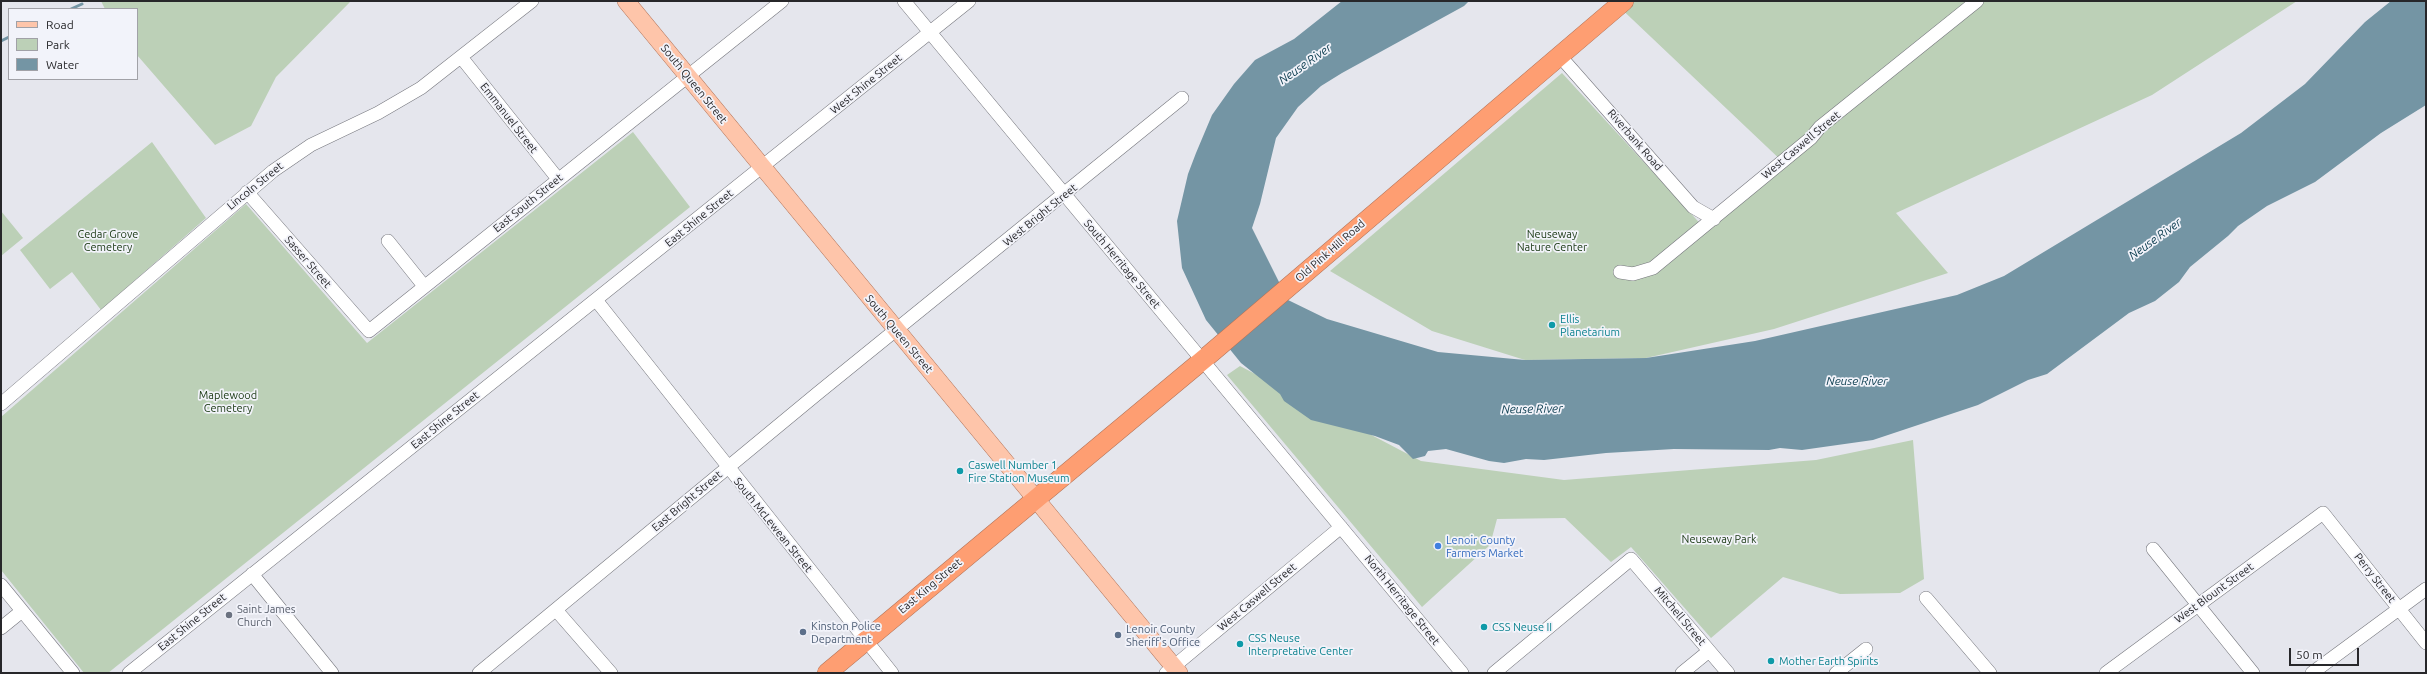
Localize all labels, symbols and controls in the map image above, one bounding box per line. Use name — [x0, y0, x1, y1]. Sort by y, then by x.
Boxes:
legend — [8, 8, 138, 80]
text: Road — [46, 18, 74, 31]
text: Park — [46, 38, 70, 51]
water label: Neuse River — [1276, 41, 1334, 87]
street label: South Queen Street — [658, 42, 730, 126]
street label: West Shine Street — [828, 51, 904, 117]
text: Water — [46, 58, 79, 71]
street label: Emmanuel Street — [477, 80, 541, 156]
street label: Riverbank Road — [1605, 107, 1665, 173]
street label: West Caswell Street — [1759, 108, 1843, 182]
street label: Lincoln Street — [224, 159, 286, 213]
street label: East South Street — [491, 171, 565, 235]
street label: West Bright Street — [1000, 181, 1080, 249]
street label: East Shine Street — [662, 187, 736, 249]
water label: Neuse River — [2126, 215, 2184, 263]
street label: South Herritage Street — [1081, 217, 1163, 311]
street label: Old Pink Hill Road — [1292, 217, 1368, 285]
park label: Cedar Grove Cemetery — [78, 227, 138, 253]
park label: Neuseway Nature Center — [1517, 227, 1587, 253]
street label: Sasser Street — [282, 233, 334, 291]
street label: South Queen Street — [862, 292, 936, 376]
place label: Ellis Planetarium — [1560, 312, 1620, 338]
marker: Ellis Planetarium — [1547, 320, 1557, 330]
water label: Neuse River — [1826, 374, 1888, 388]
park label: Maplewood Cemetery — [199, 388, 257, 414]
street label: East Shine Street — [408, 389, 482, 451]
water label: Neuse River — [1501, 401, 1563, 417]
place label: Caswell Number 1 Fire Station Museum — [968, 458, 1070, 484]
marker: Caswell Number 1 Fire Station Museum — [955, 466, 965, 476]
street label: East Bright Street — [649, 468, 725, 534]
street label: South McLewean Street — [731, 475, 815, 575]
park label: Neuseway Park — [1682, 532, 1756, 546]
place label: Lenoir County Farmers Market — [1446, 533, 1523, 559]
marker: Lenoir County Farmers Market — [1433, 541, 1443, 551]
street label: Perry Street — [2351, 550, 2399, 606]
street label: North Herritage Street — [1362, 552, 1442, 648]
street label: East King Street — [896, 556, 964, 616]
street label: West Caswell Street — [1215, 560, 1299, 634]
street label: West Blount Street — [2172, 560, 2256, 626]
street label: Mitchell Street — [1651, 584, 1709, 648]
street label: East Shine Street — [155, 591, 229, 653]
place label: Saint James Church — [237, 602, 296, 628]
marker: Saint James Church — [224, 610, 234, 620]
place label: Kinston Police Department — [811, 619, 881, 645]
place label: CSS Neuse II — [1492, 620, 1552, 634]
place label: Lenoir County Sheriff's Office — [1126, 622, 1200, 648]
marker: CSS Neuse II — [1479, 622, 1489, 632]
marker: Kinston Police Department — [798, 627, 808, 637]
marker: Lenoir County Sheriff's Office — [1113, 630, 1123, 640]
place label: CSS Neuse Interpretative Center — [1248, 631, 1353, 657]
marker: CSS Neuse Interpretative Center — [1235, 639, 1245, 649]
scale bar — [2291, 640, 2361, 666]
text: 50 m — [2296, 648, 2323, 661]
place label: Mother Earth Spirits — [1779, 654, 1878, 668]
marker: Mother Earth Spirits — [1766, 656, 1776, 666]

